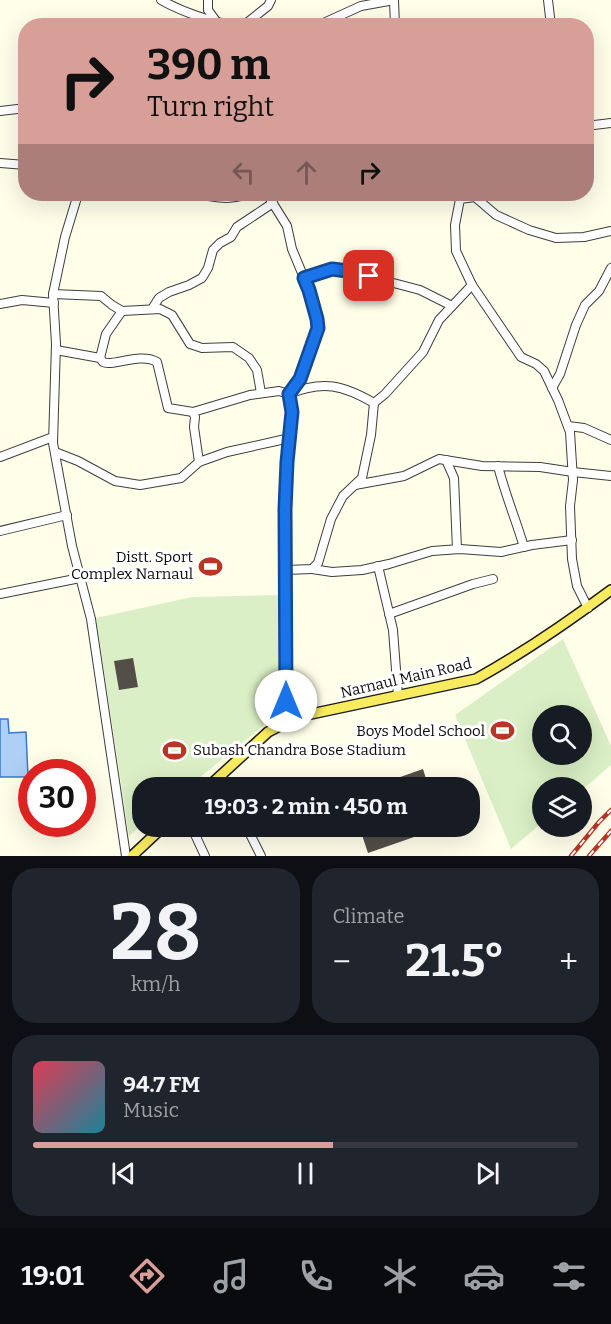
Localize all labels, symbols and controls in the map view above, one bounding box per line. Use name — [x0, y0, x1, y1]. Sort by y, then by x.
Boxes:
text: 390 m — [147, 40, 270, 90]
icon: right — [48, 42, 126, 120]
text: Turn right — [147, 91, 274, 123]
icon: left — [227, 156, 260, 189]
icon: ahead — [290, 156, 323, 189]
icon: right — [353, 156, 386, 189]
pin — [343, 250, 394, 301]
icon: arrive — [352, 259, 385, 292]
place label: Distt. Sport Complex Narnaul — [71, 548, 194, 583]
sports icon: Distt. Sport Complex Narnaul — [198, 553, 224, 579]
street label: Narnaul Main Road — [339, 654, 473, 702]
position arrow — [254, 669, 318, 733]
map controls — [532, 705, 592, 837]
button: search — [532, 705, 592, 765]
sports icon: Boys Model School — [490, 718, 516, 744]
place label: Boys Model School — [356, 722, 485, 740]
sports icon: Subash Chandra Bose Stadium — [162, 737, 188, 763]
place label: Subash Chandra Bose Stadium — [193, 741, 406, 759]
speed limit sign: 30 — [18, 759, 96, 837]
button: layers — [532, 777, 592, 837]
text: 19:03 · 2 min · 450 m — [204, 793, 408, 820]
text: 28 — [110, 886, 201, 980]
text: Climate — [333, 904, 404, 928]
text: 21.5° — [405, 934, 505, 988]
text: − — [333, 942, 351, 982]
text: + — [559, 942, 578, 982]
text: km/h — [131, 972, 181, 996]
text: 94.7 FM — [123, 1071, 200, 1098]
text: Music — [123, 1098, 179, 1122]
icon: previous — [107, 1157, 140, 1190]
icon: pause — [289, 1157, 322, 1190]
icon: next — [471, 1157, 504, 1190]
icon: directions — [126, 1255, 168, 1297]
icon: music — [210, 1255, 252, 1297]
icon: phone — [295, 1255, 337, 1297]
icon: climate — [379, 1255, 421, 1297]
icon: car — [463, 1255, 505, 1297]
icon: filters — [548, 1255, 590, 1297]
text: 19:01 — [21, 1260, 84, 1292]

